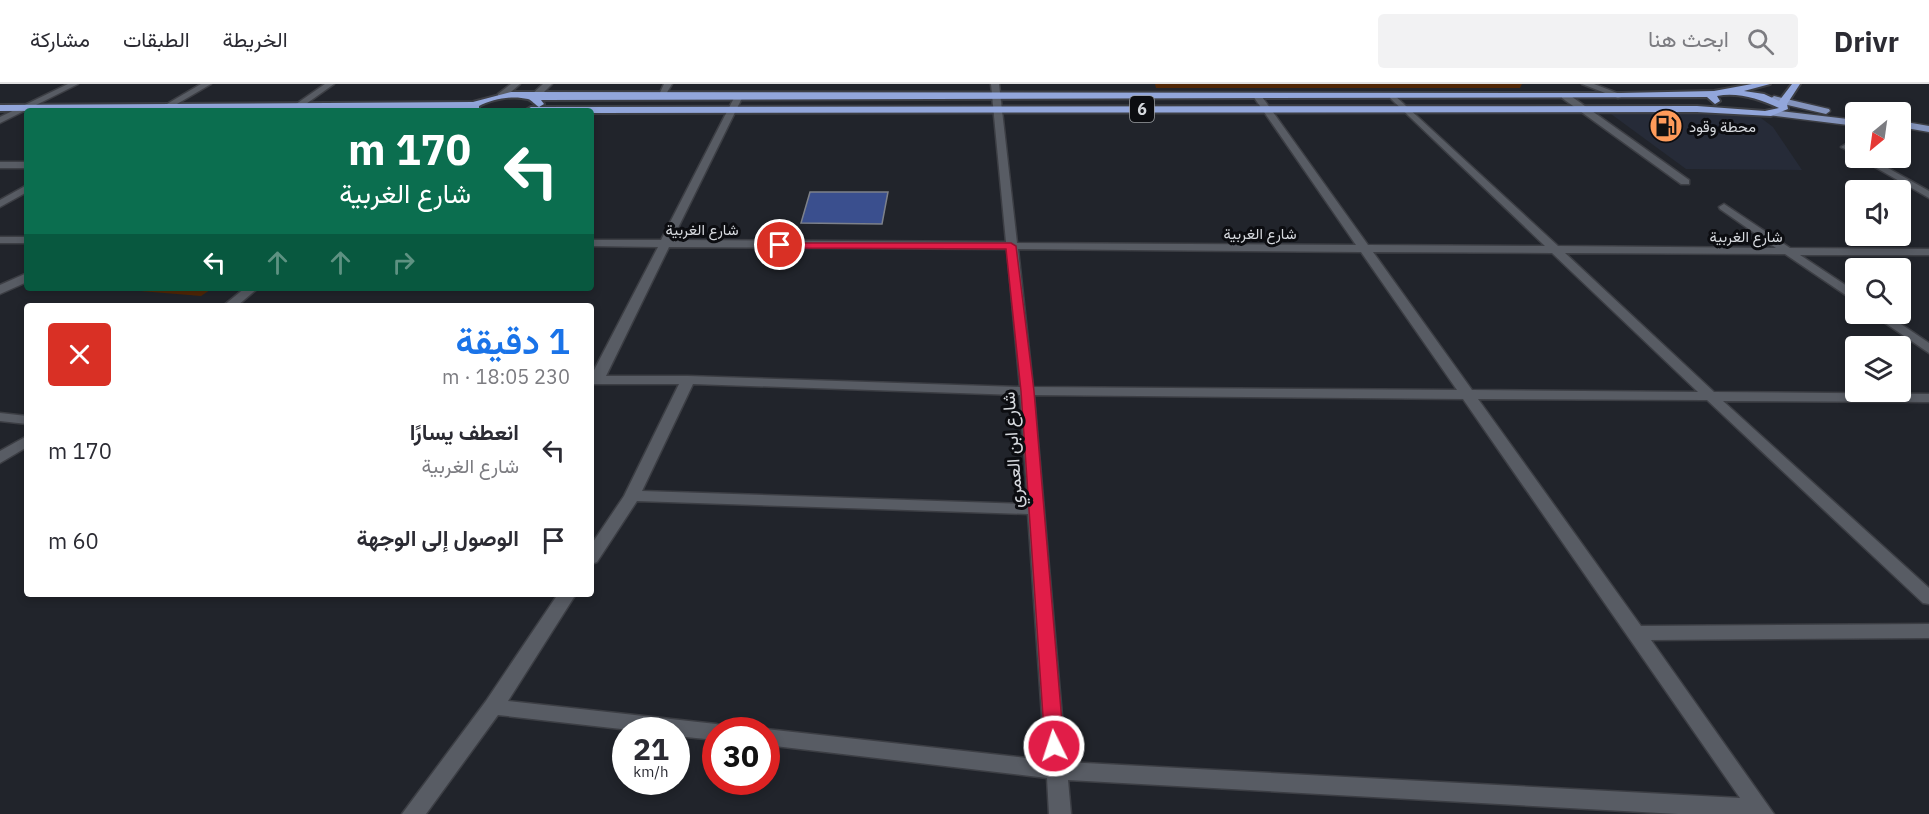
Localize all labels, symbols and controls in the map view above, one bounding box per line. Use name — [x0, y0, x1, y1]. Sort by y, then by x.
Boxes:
search box — [1378, 14, 1798, 68]
text: Drivr — [1834, 23, 1899, 60]
text: ابحث هنا — [1648, 24, 1729, 53]
text: مشاركة — [30, 25, 90, 53]
text: الطبقات — [123, 25, 190, 53]
text: الخريطة — [223, 25, 288, 53]
icon: search — [1744, 25, 1777, 58]
road number: 6 — [1130, 96, 1154, 122]
north arrow — [1845, 102, 1911, 168]
map controls — [1845, 102, 1911, 402]
fuel station icon: محطة وقود — [1648, 108, 1684, 144]
place label: محطة وقود — [1689, 117, 1756, 136]
text: 170 m — [348, 122, 471, 177]
icon: left — [492, 132, 570, 210]
text: شارع الغربية — [339, 175, 471, 210]
button: sound — [1845, 180, 1911, 246]
pin — [754, 219, 805, 270]
street label: شارع الغربية — [665, 220, 739, 241]
street label: شارع الغربية — [1223, 224, 1297, 245]
street label: شارع الغربية — [1709, 227, 1783, 248]
icon: arrive — [763, 228, 796, 261]
icon: left — [198, 246, 231, 279]
icon: ahead — [261, 246, 294, 279]
icon: ahead — [324, 246, 357, 279]
icon: right — [387, 246, 420, 279]
button: search — [1845, 258, 1911, 324]
text: 1 دقيقة — [455, 317, 570, 364]
button: close — [48, 323, 111, 386]
button: layers — [1845, 336, 1911, 402]
text: 230 m · 18:05 — [442, 363, 570, 390]
street label: شارع ابن العمري — [996, 391, 1032, 509]
text: انعطف يسارًا — [410, 417, 519, 446]
icon: left — [537, 434, 570, 467]
text: 170 m — [48, 436, 112, 465]
text: شارع الغربية — [421, 452, 519, 479]
text: الوصول إلى الوجهة — [357, 523, 519, 552]
icon: arrive — [537, 524, 570, 557]
text: 60 m — [48, 526, 99, 555]
position arrow — [1022, 714, 1086, 778]
speed limit sign: 30 — [702, 717, 780, 795]
text: 21 — [633, 729, 669, 768]
text: km/h — [633, 762, 669, 781]

